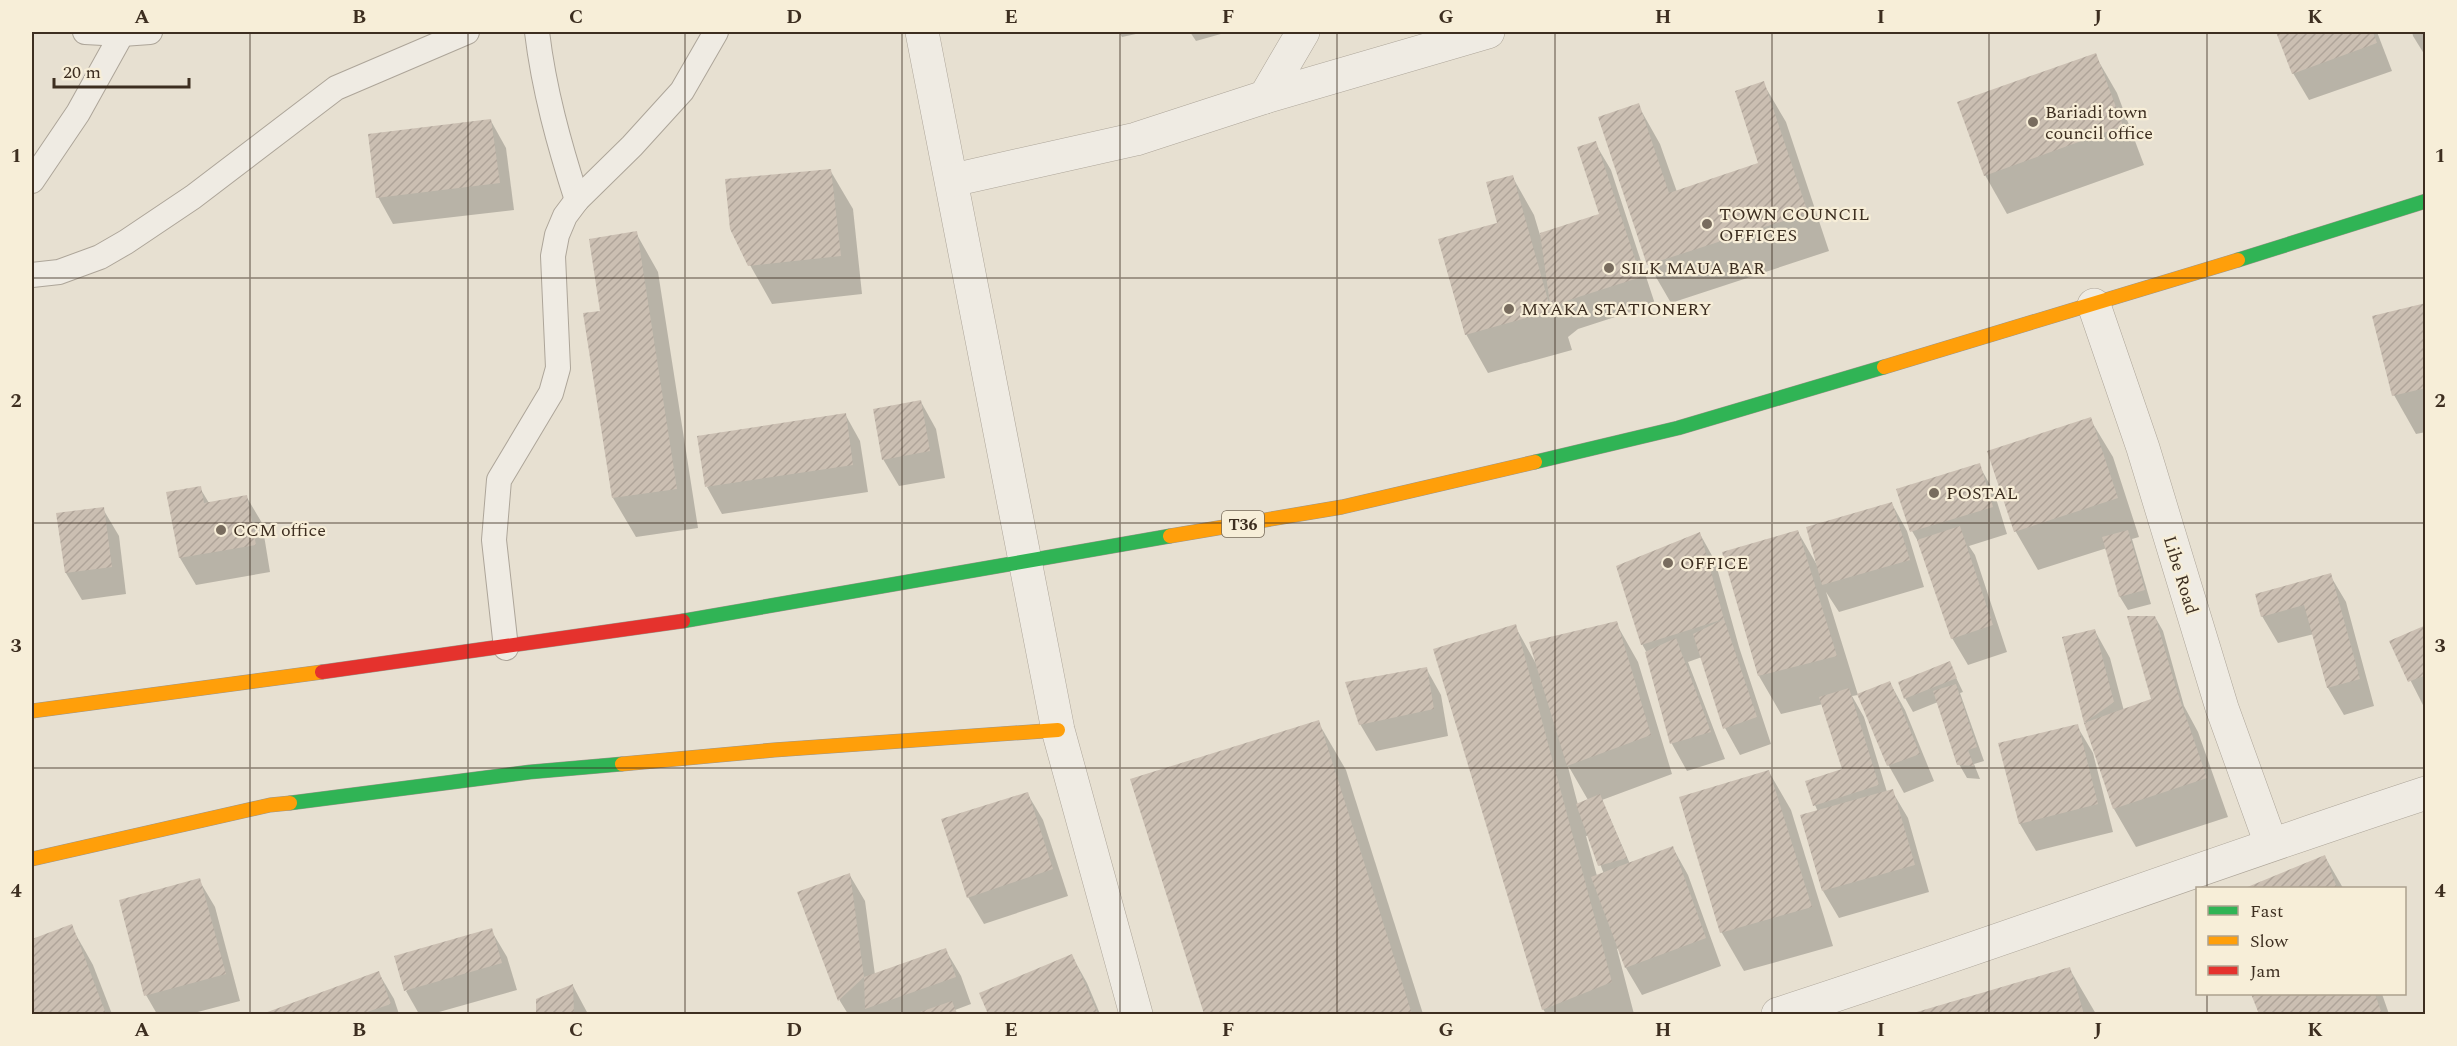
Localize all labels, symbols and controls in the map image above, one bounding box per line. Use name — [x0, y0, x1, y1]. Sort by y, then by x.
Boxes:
text: A — [134, 2, 150, 32]
text: B — [352, 2, 366, 32]
text: C — [569, 2, 583, 32]
text: D — [786, 2, 802, 32]
text: E — [1004, 2, 1018, 32]
text: F — [1222, 2, 1234, 32]
text: G — [1438, 2, 1454, 32]
text: H — [1655, 2, 1671, 32]
text: I — [1877, 2, 1885, 32]
text: J — [2094, 2, 2102, 32]
text: K — [2307, 2, 2323, 32]
scale bar — [54, 51, 189, 89]
text: 20 m — [63, 59, 101, 86]
place label: Bariadi town council office — [2045, 99, 2153, 147]
marker: Bariadi town council office — [2026, 115, 2040, 129]
text: 1 — [10, 141, 22, 171]
text: 1 — [2434, 141, 2446, 171]
place label: TOWN COUNCIL OFFICES — [1719, 201, 1870, 249]
marker: TOWN COUNCIL OFFICES — [1700, 217, 1714, 231]
place label: SILK MAUA BAR — [1621, 255, 1765, 282]
marker: SILK MAUA BAR — [1602, 261, 1616, 275]
place label: MYAKA STATIONERY — [1521, 296, 1712, 323]
marker: MYAKA STATIONERY — [1502, 302, 1516, 316]
text: 2 — [10, 386, 22, 416]
text: 2 — [2434, 386, 2446, 416]
place label: POSTAL — [1946, 480, 2018, 507]
marker: POSTAL — [1927, 486, 1941, 500]
road number: T36 — [1222, 511, 1264, 537]
place label: CCM office — [233, 517, 326, 544]
marker: CCM office — [214, 523, 228, 537]
street label: Libe Road — [2156, 532, 2205, 618]
place label: OFFICE — [1680, 550, 1748, 577]
marker: OFFICE — [1661, 556, 1675, 570]
text: 3 — [10, 631, 22, 661]
text: 3 — [2434, 631, 2446, 661]
text: 4 — [10, 876, 22, 906]
text: 4 — [2434, 876, 2446, 906]
legend — [2196, 887, 2406, 995]
text: Fast — [2250, 898, 2283, 925]
text: Slow — [2250, 928, 2289, 955]
text: Jam — [2250, 958, 2281, 985]
text: A — [134, 1015, 150, 1045]
text: B — [352, 1015, 366, 1045]
text: C — [569, 1015, 583, 1045]
text: D — [786, 1015, 802, 1045]
text: E — [1004, 1015, 1018, 1045]
text: F — [1222, 1015, 1234, 1045]
text: G — [1438, 1015, 1454, 1045]
text: H — [1655, 1015, 1671, 1045]
text: I — [1877, 1015, 1885, 1045]
text: J — [2094, 1015, 2102, 1045]
text: K — [2307, 1015, 2323, 1045]

